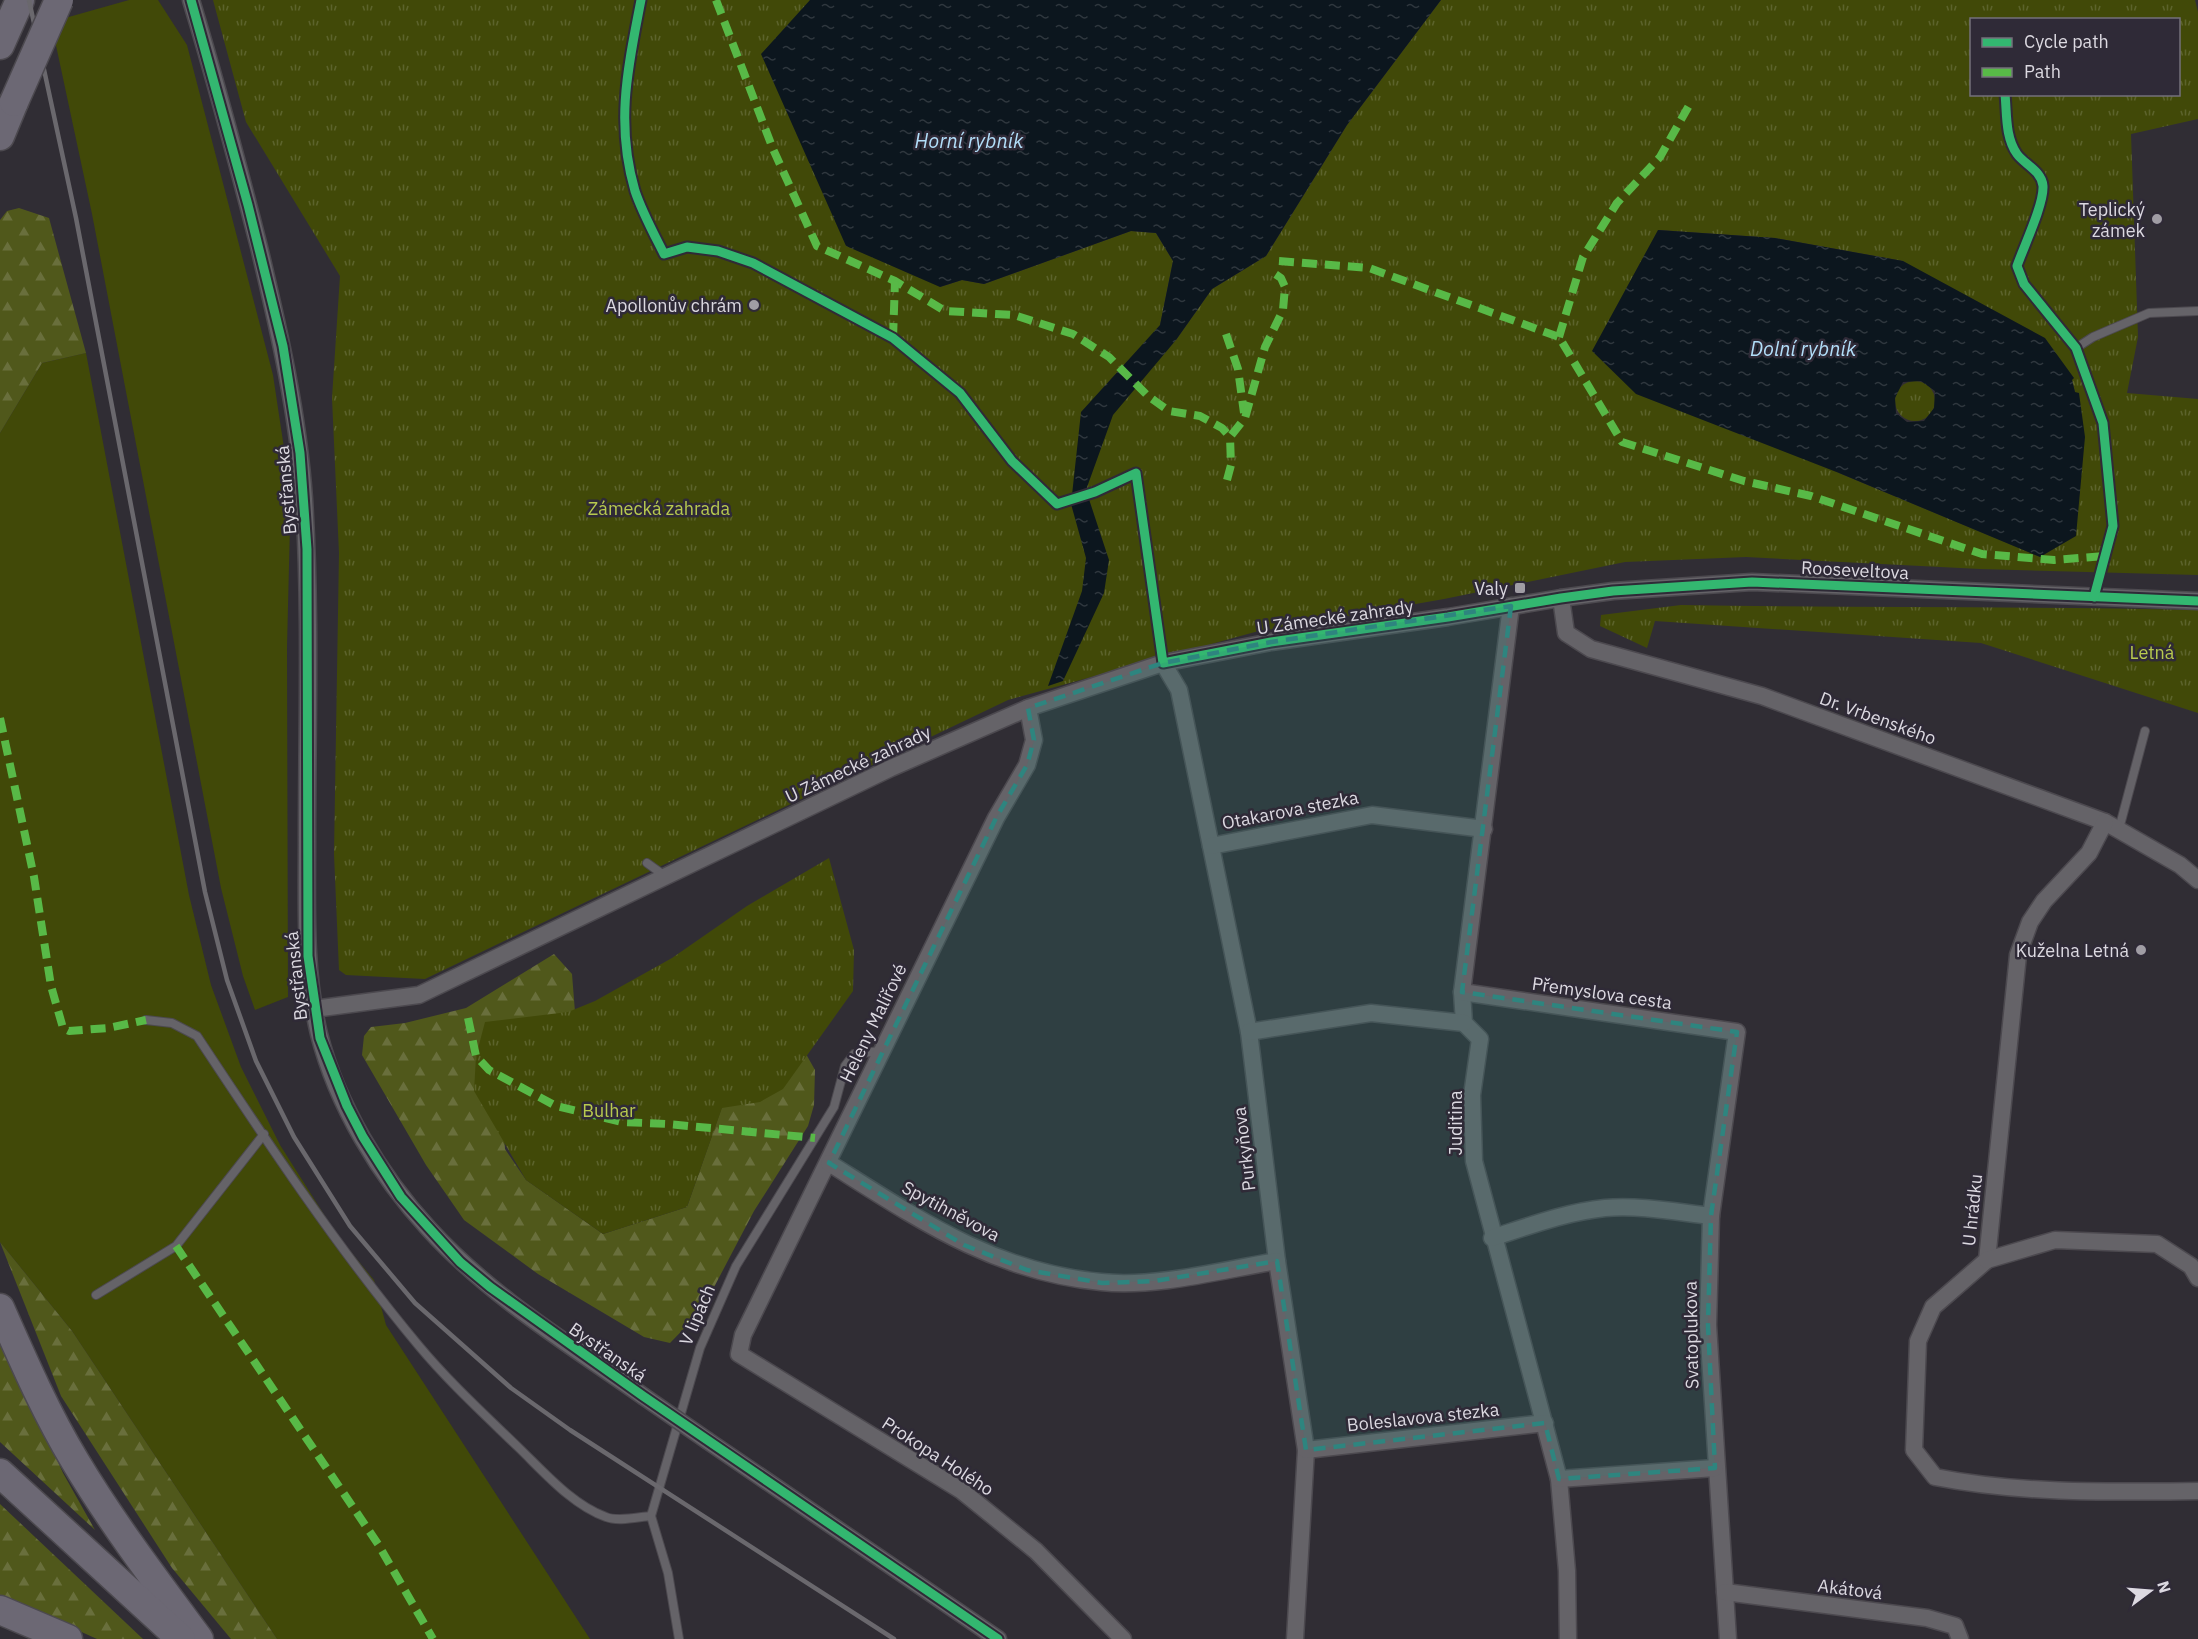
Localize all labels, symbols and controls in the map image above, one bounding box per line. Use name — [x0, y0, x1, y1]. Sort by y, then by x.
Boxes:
legend — [1970, 18, 2180, 96]
text: Cycle path — [2024, 30, 2109, 53]
text: Path — [2024, 60, 2061, 83]
water label: Horní rybník — [915, 127, 1024, 154]
place label: Teplický zámek — [2079, 198, 2146, 242]
marker: Teplický zámek — [2150, 212, 2164, 226]
place label: Apollonův chrám — [605, 294, 742, 317]
marker: Apollonův chrám — [747, 298, 761, 312]
water label: Dolní rybník — [1750, 335, 1857, 362]
street label: Bystřanská — [271, 444, 301, 536]
park label: Zámecká zahrada — [588, 497, 731, 520]
street label: Rooseveltova — [1801, 556, 1910, 584]
place label: Valy — [1474, 577, 1508, 600]
marker: Valy — [1513, 581, 1527, 595]
street label: U Zámecké zahrady — [1255, 595, 1415, 639]
park label: Letná — [2130, 641, 2175, 664]
street label: Dr. Vrbenského — [1817, 686, 1939, 750]
street label: U Zámecké zahrady — [781, 720, 935, 808]
street label: Otakarova stezka — [1220, 785, 1361, 835]
street label: Bystřanská — [280, 930, 312, 1022]
place label: Kuželna Letná — [2016, 939, 2129, 962]
marker: Kuželna Letná — [2134, 943, 2148, 957]
street label: Heleny Malířové — [834, 960, 912, 1086]
street label: Přemyslova cesta — [1531, 972, 1674, 1014]
street label: Juditina — [1444, 1090, 1467, 1156]
park label: Bulhar — [582, 1099, 636, 1122]
street label: Purkyňova — [1227, 1105, 1261, 1192]
street label: U hrádku — [1957, 1173, 1987, 1247]
street label: Spytihněvova — [898, 1176, 1004, 1247]
street label: Svatoplukova — [1679, 1280, 1703, 1389]
street label: V lipách — [674, 1281, 720, 1349]
street label: Bystřanská — [565, 1317, 652, 1387]
street label: Boleslavova stezka — [1346, 1398, 1501, 1436]
street label: Prokopa Holého — [878, 1411, 998, 1501]
north arrow — [2120, 1561, 2180, 1621]
street label: Akátová — [1816, 1574, 1884, 1604]
text: N — [2153, 1579, 2176, 1595]

